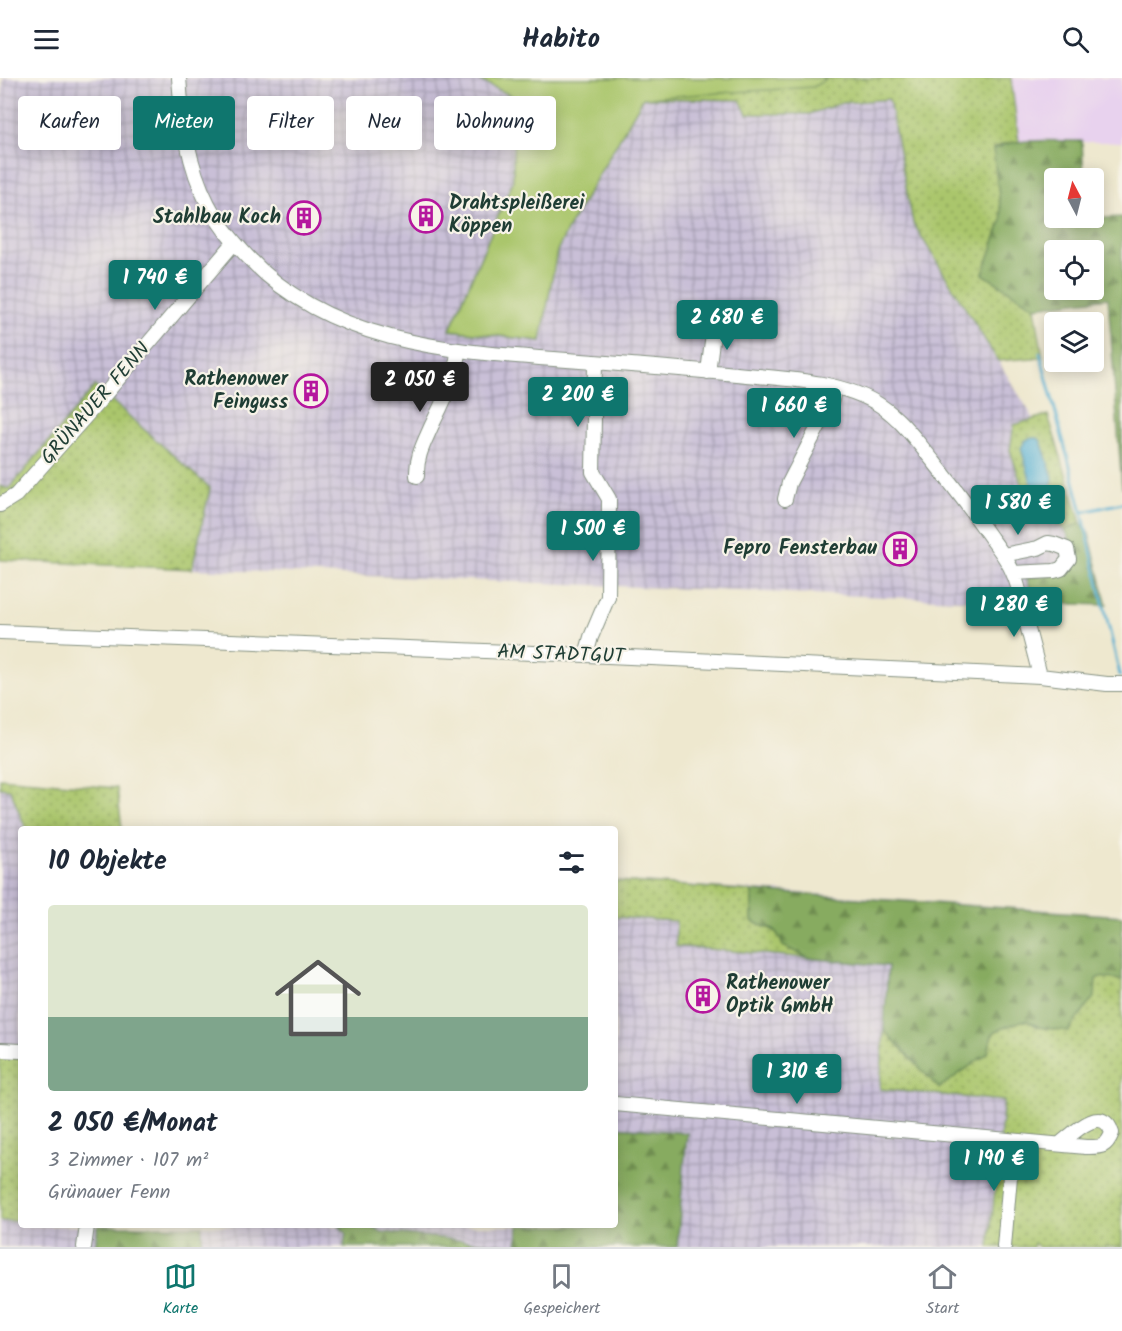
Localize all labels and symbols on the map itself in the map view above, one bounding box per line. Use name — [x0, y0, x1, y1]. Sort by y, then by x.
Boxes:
north arrow — [1044, 168, 1104, 228]
place label: Drahtspleißerei Köppen — [449, 188, 585, 243]
building icon: Drahtspleißerei Köppen — [408, 198, 444, 234]
building icon: Stahlbau Koch — [286, 200, 322, 236]
place label: Stahlbau Koch — [153, 202, 281, 234]
pin: 1 740 € — [100, 260, 210, 311]
pin: 2 680 € — [672, 300, 782, 351]
street label: GRÜNAUER FENN — [33, 335, 159, 473]
pin: 2 050 € — [365, 362, 475, 413]
place label: Rathenower Feinguss — [184, 364, 289, 419]
building icon: Rathenower Feinguss — [293, 373, 329, 409]
pin: 2 200 € — [523, 377, 633, 428]
pin: 1 660 € — [739, 388, 849, 439]
pin: 1 580 € — [963, 485, 1073, 536]
pin: 1 500 € — [538, 511, 648, 562]
building icon: Fepro Fensterbau — [882, 531, 918, 567]
place label: Fepro Fensterbau — [723, 533, 877, 565]
pin: 1 280 € — [959, 587, 1069, 638]
street label: AM STADTGUT — [497, 637, 628, 673]
place label: Rathenower Optik GmbH — [726, 968, 834, 1023]
building icon: Rathenower Optik GmbH — [685, 978, 721, 1014]
pin: 1 310 € — [742, 1054, 852, 1105]
pin: 1 190 € — [939, 1141, 1049, 1192]

